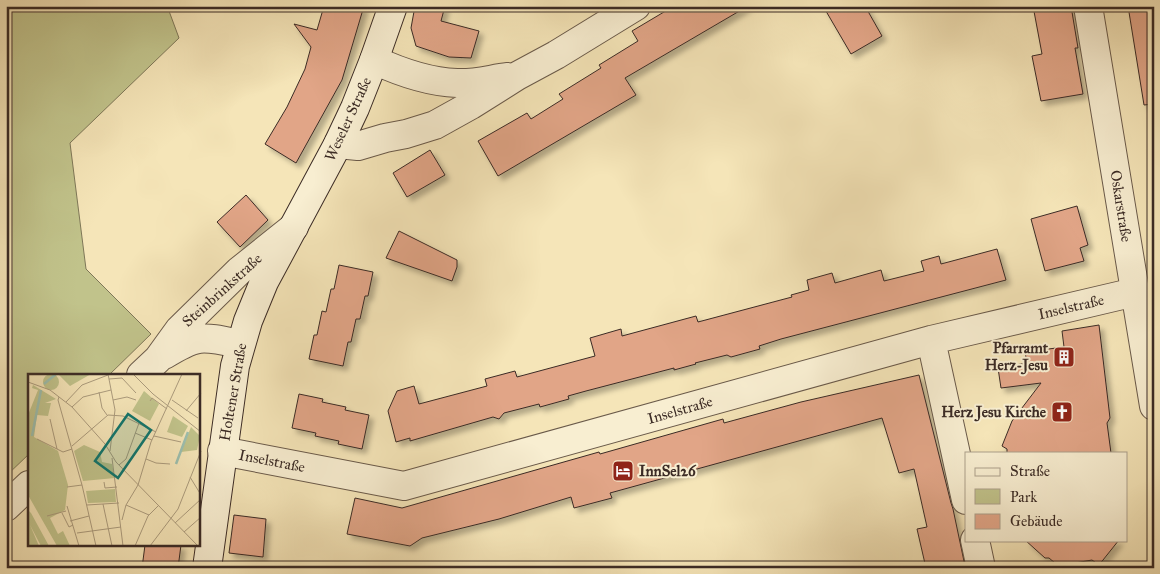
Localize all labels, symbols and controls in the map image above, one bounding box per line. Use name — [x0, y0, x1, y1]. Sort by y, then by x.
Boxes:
street label: Weseler Straße — [321, 74, 375, 164]
street label: Oskarstraße — [1106, 169, 1136, 243]
street label: Steinbrinkstraße — [178, 249, 266, 331]
street label: Inselstraße — [1036, 291, 1106, 323]
place label: Pfarramt Herz-Jesu — [985, 339, 1049, 375]
street label: Holtener Straße — [216, 342, 250, 442]
building icon: Pfarramt Herz-Jesu — [1052, 345, 1076, 369]
inset map — [28, 374, 200, 546]
street label: Inselstraße — [645, 392, 715, 428]
church icon: Herz Jesu Kirche — [1050, 400, 1074, 424]
place label: Herz Jesu Kirche — [941, 403, 1047, 422]
street label: Inselstraße — [237, 446, 307, 476]
legend — [965, 452, 1128, 542]
hotel icon: InnSel26 — [611, 459, 635, 483]
place label: InnSel26 — [639, 462, 697, 480]
text: Straße — [1010, 462, 1050, 480]
text: Park — [1010, 488, 1037, 506]
text: Gebäude — [1010, 512, 1063, 530]

